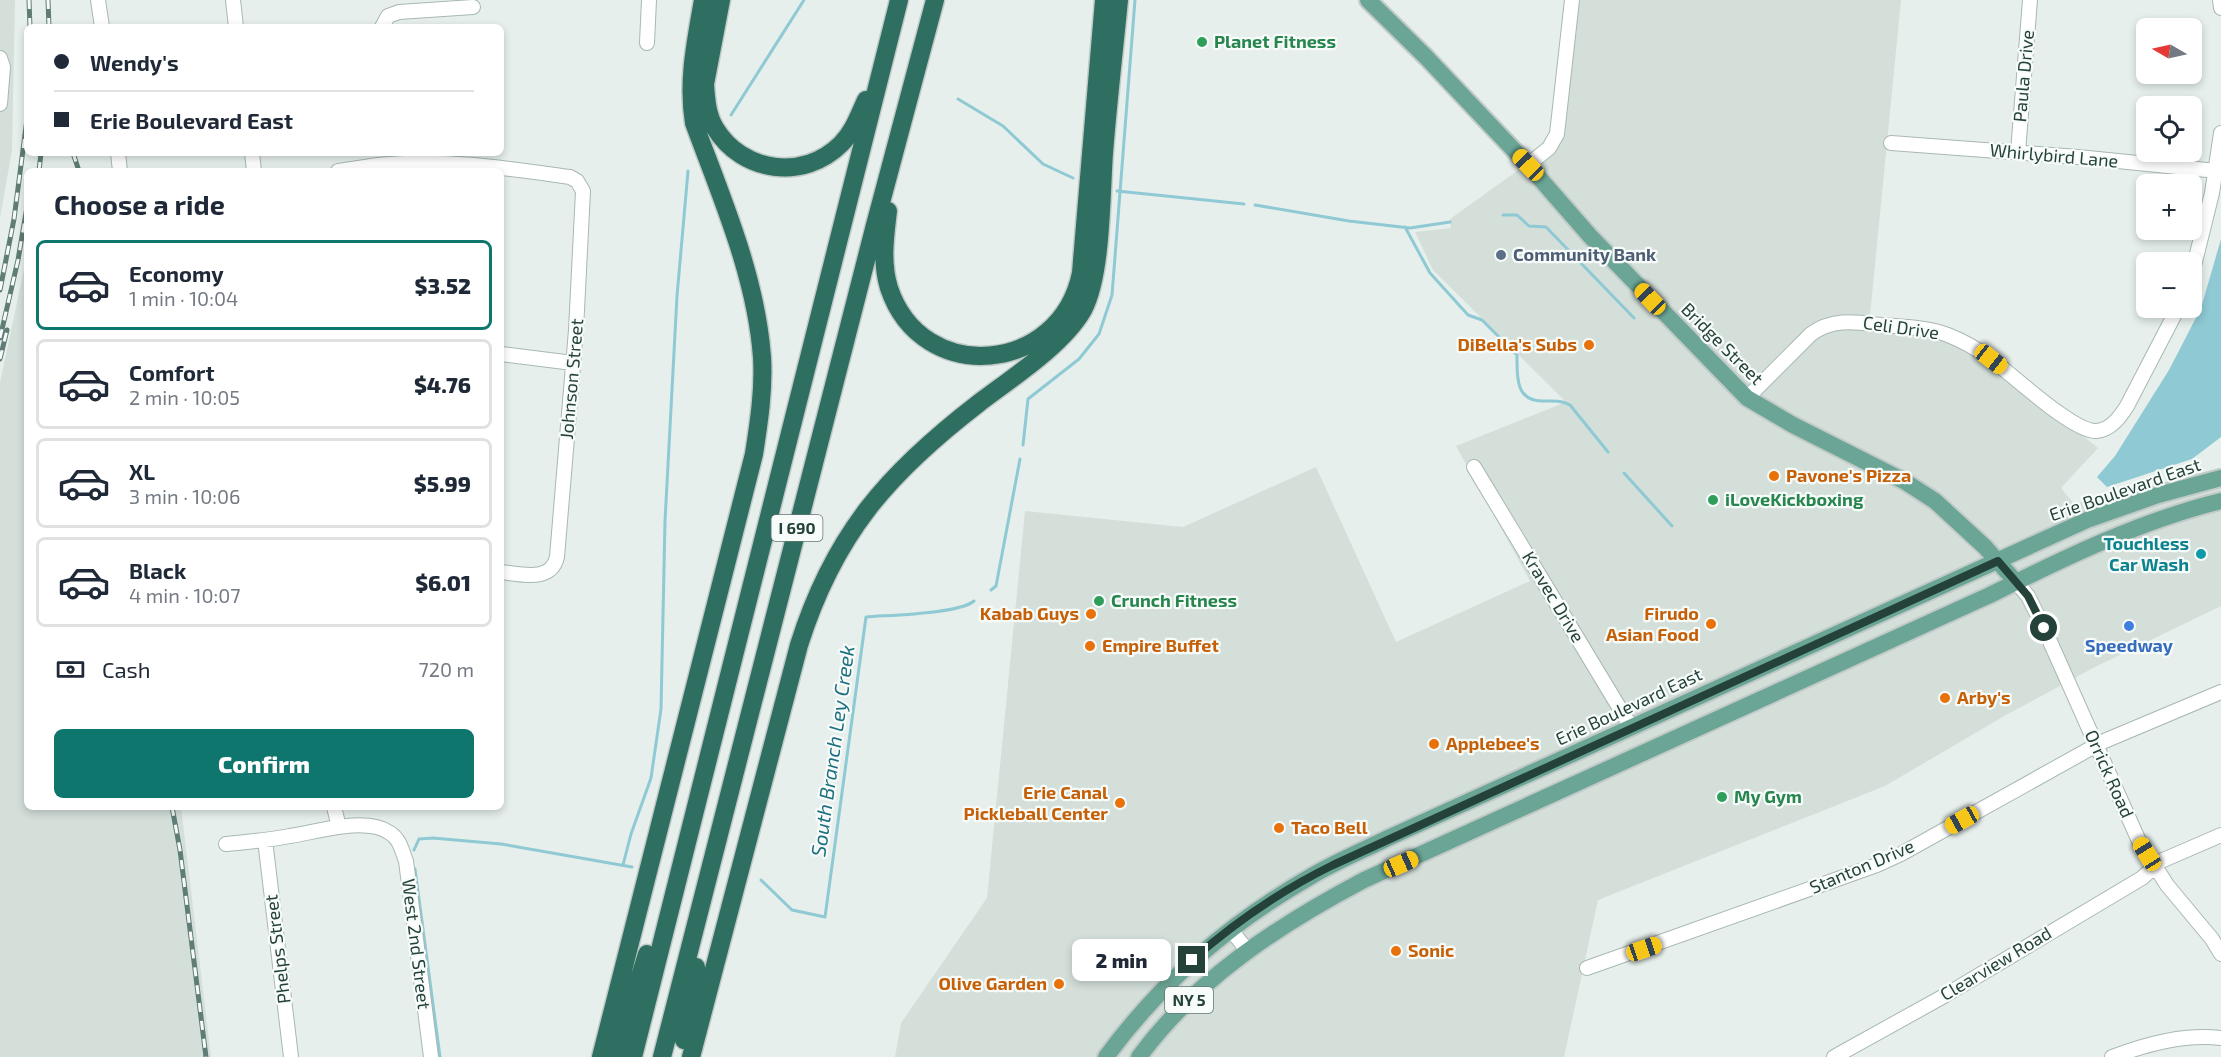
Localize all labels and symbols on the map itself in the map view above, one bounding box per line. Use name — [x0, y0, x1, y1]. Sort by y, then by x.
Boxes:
north arrow — [2136, 18, 2202, 84]
street label: Paula Drive — [2008, 29, 2038, 123]
place label: Planet Fitness — [1214, 30, 1336, 52]
marker: Planet Fitness — [1195, 35, 1209, 49]
street label: Whirlybird Lane — [1989, 138, 2119, 172]
car — [1509, 146, 1547, 184]
place label: Community Bank — [1513, 243, 1656, 265]
marker: Community Bank — [1494, 248, 1508, 262]
car — [1631, 280, 1669, 318]
street label: Bridge Street — [1677, 298, 1768, 389]
street label: Celi Drive — [1862, 311, 1941, 343]
street label: Johnson Street — [555, 317, 587, 440]
place label: DiBella's Subs — [1457, 333, 1577, 355]
marker: DiBella's Subs — [1582, 338, 1596, 352]
car — [1971, 341, 2011, 377]
street label: Erie Boulevard East — [2046, 453, 2203, 525]
place label: Pavone's Pizza — [1786, 464, 1911, 486]
marker: Pavone's Pizza — [1767, 469, 1781, 483]
place label: iLoveKickboxing — [1725, 488, 1864, 510]
marker: iLoveKickboxing — [1706, 493, 1720, 507]
road number: I 690 — [772, 515, 822, 541]
place label: Touchless Car Wash — [2104, 532, 2189, 575]
street label: Kravec Drive — [1518, 547, 1590, 646]
marker: Touchless Car Wash — [2194, 547, 2208, 561]
place label: Crunch Fitness — [1111, 589, 1237, 611]
marker: Crunch Fitness — [1092, 594, 1106, 608]
place label: Kabab Guys — [980, 602, 1079, 624]
place label: Firudo Asian Food — [1606, 602, 1699, 645]
marker: Kabab Guys — [1084, 607, 1098, 621]
route start — [2030, 614, 2057, 641]
marker: Firudo Asian Food — [1704, 617, 1718, 631]
marker: Speedway — [2122, 619, 2136, 633]
place label: Empire Buffet — [1102, 634, 1219, 656]
place label: Speedway — [2085, 634, 2174, 656]
marker: Empire Buffet — [1083, 639, 1097, 653]
water label: South Branch Ley Creek — [805, 644, 860, 858]
street label: Erie Boulevard East — [1552, 663, 1705, 750]
place label: Arby's — [1957, 686, 2011, 708]
marker: Arby's — [1938, 691, 1952, 705]
street label: Orrick Road — [2081, 726, 2139, 821]
place label: Applebee's — [1446, 732, 1540, 754]
marker: Applebee's — [1427, 737, 1441, 751]
place label: Erie Canal Pickleball Center — [964, 781, 1108, 824]
place label: My Gym — [1734, 785, 1802, 807]
marker: My Gym — [1715, 790, 1729, 804]
marker: Erie Canal Pickleball Center — [1113, 796, 1127, 810]
car — [1942, 803, 1982, 837]
place label: Taco Bell — [1291, 816, 1368, 838]
marker: Taco Bell — [1272, 821, 1286, 835]
street label: Stanton Drive — [1806, 834, 1917, 898]
car — [2130, 834, 2164, 874]
car — [1381, 848, 1421, 880]
street label: West 2nd Street — [398, 877, 436, 1011]
street label: Phelps Street — [259, 893, 295, 1005]
street label: Clearview Road — [1936, 921, 2055, 1005]
car — [1624, 935, 1664, 963]
callout: 2 min — [1072, 939, 1171, 981]
place label: Sonic — [1408, 939, 1454, 961]
marker: Sonic — [1389, 944, 1403, 958]
route end — [1178, 946, 1205, 973]
place label: Olive Garden — [938, 972, 1047, 994]
marker: Olive Garden — [1052, 977, 1066, 991]
road number: NY 5 — [1165, 987, 1213, 1013]

